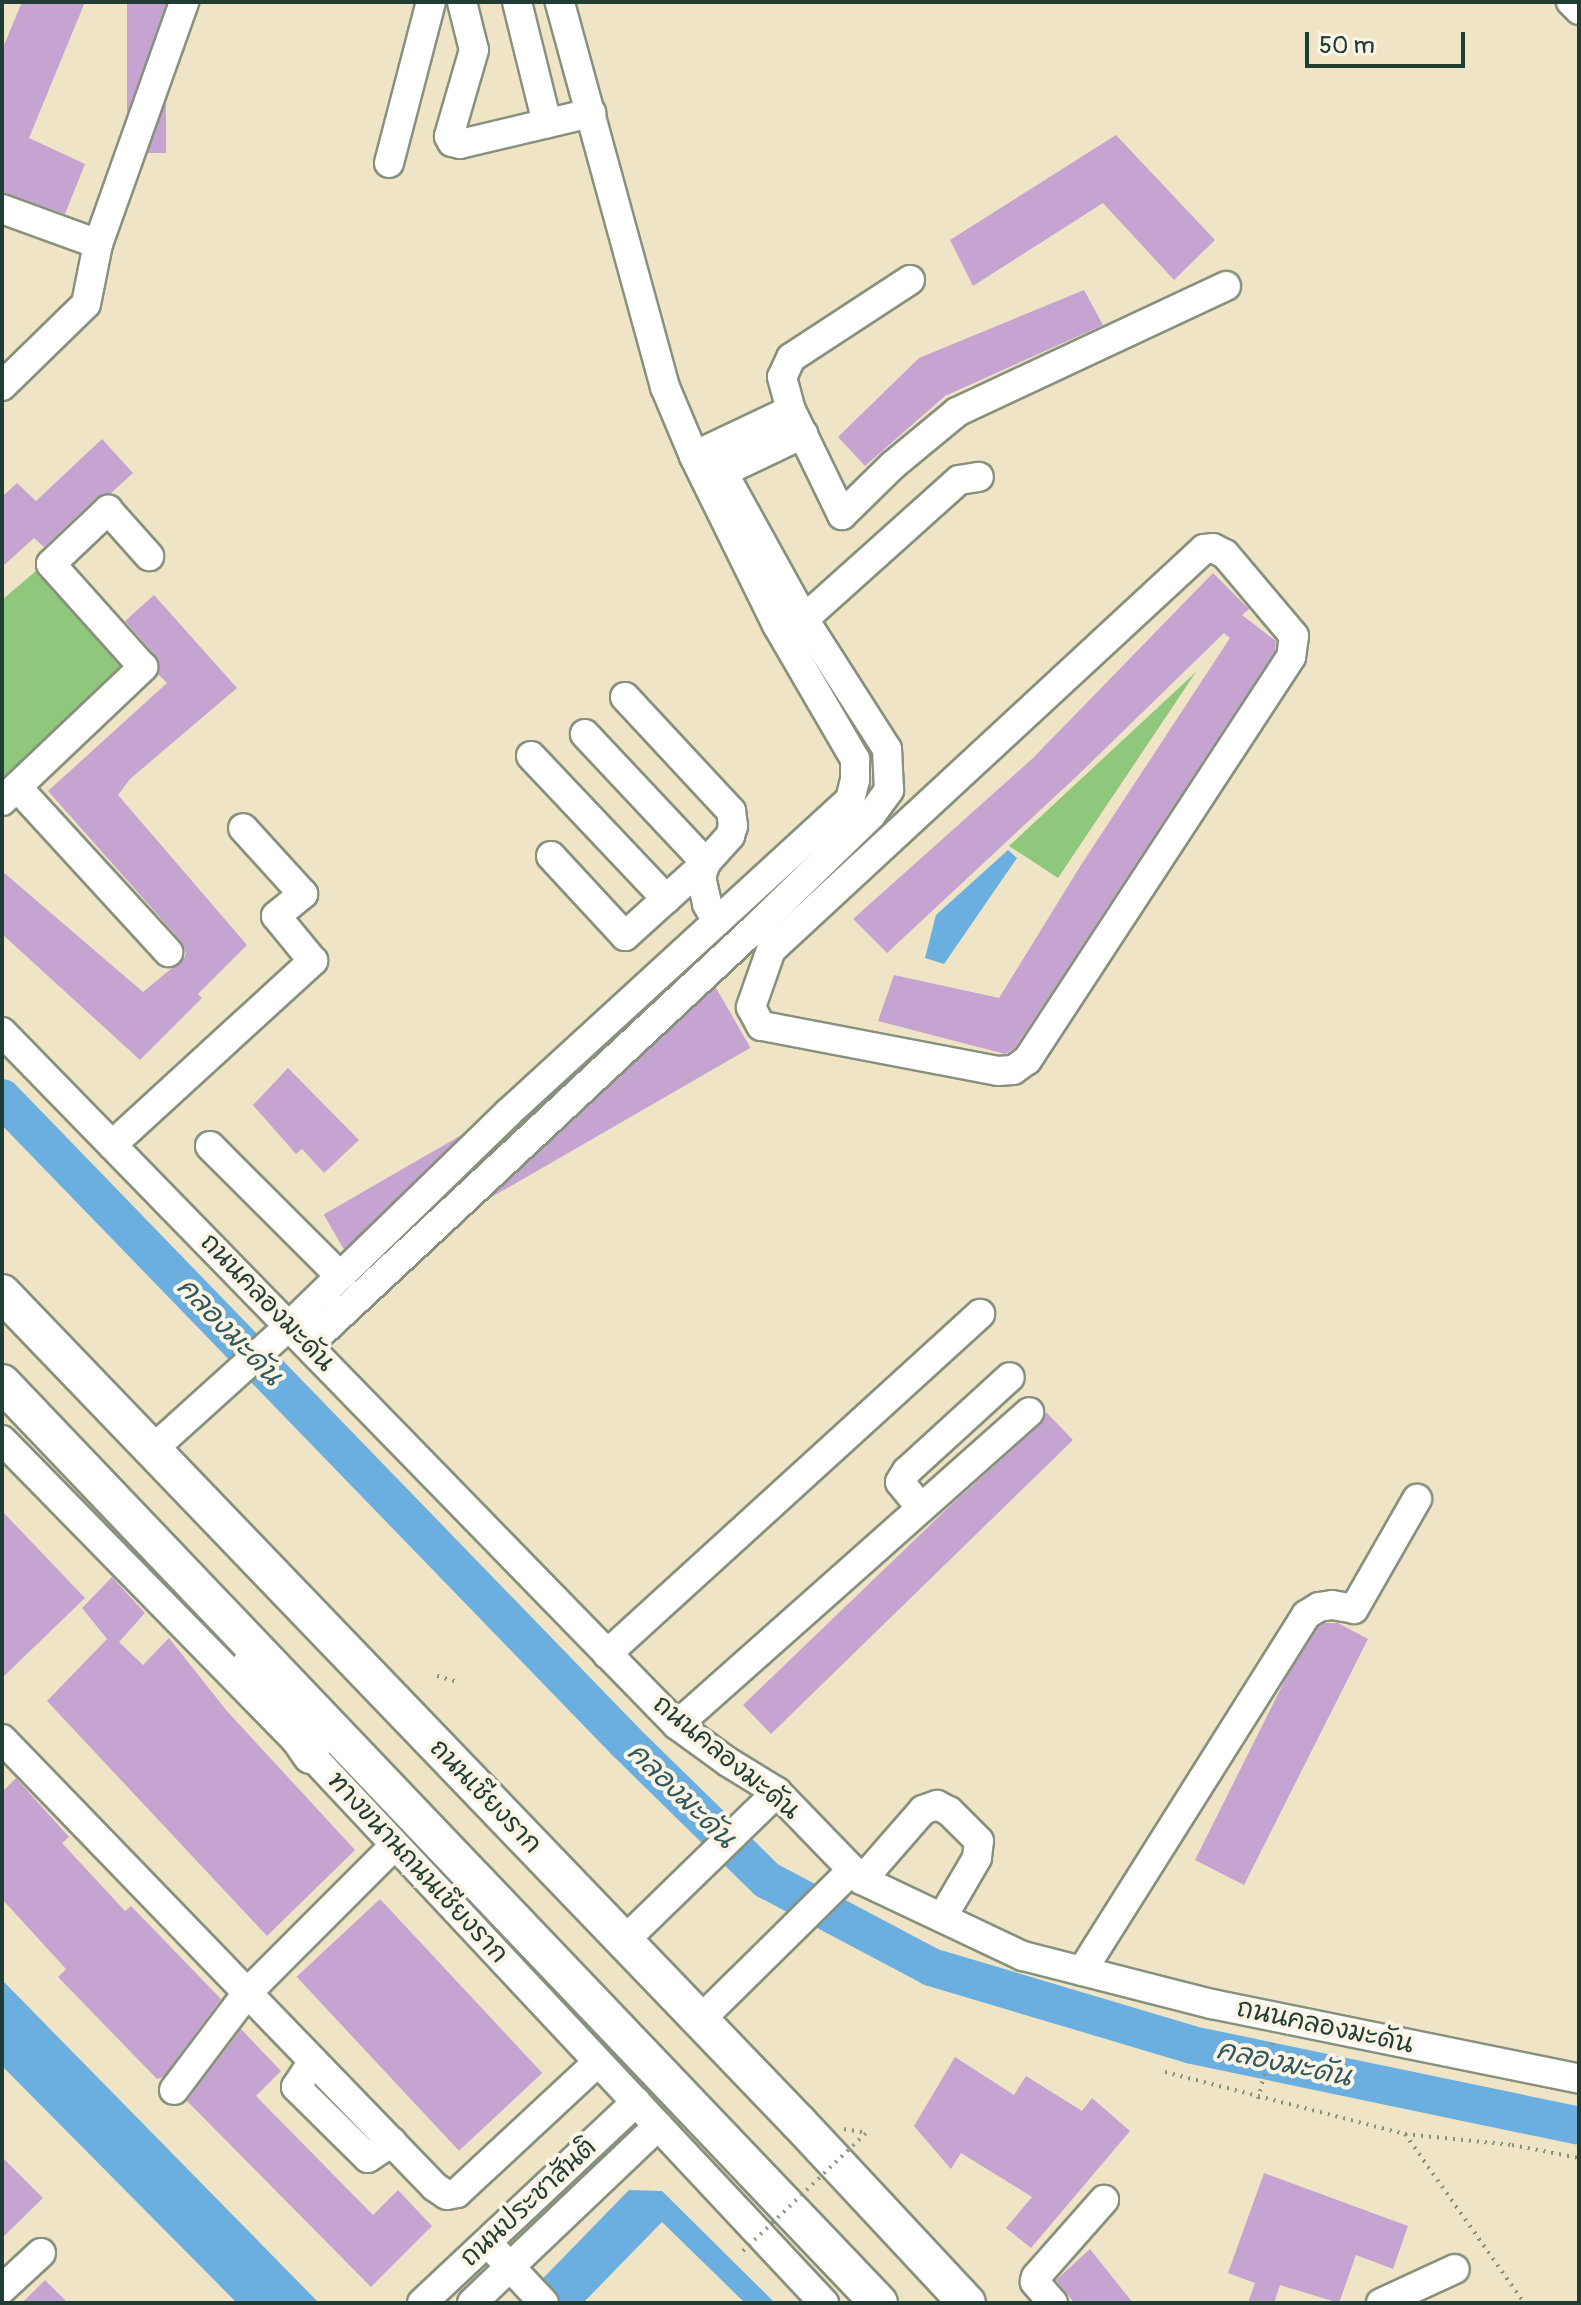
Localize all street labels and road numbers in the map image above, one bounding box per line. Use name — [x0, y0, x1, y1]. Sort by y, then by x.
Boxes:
street label: ถนนคลองมะดัน — [193, 1227, 341, 1379]
street label: ถนนคลองมะดัน — [646, 1689, 806, 1827]
street label: ถนนเชียงราก — [423, 1733, 547, 1861]
street label: ทางขนานถนนเชียงราก — [320, 1766, 514, 1970]
street label: ถนนคลองมะดัน — [1234, 1993, 1416, 2061]
street label: ถนนประชาสันติ — [455, 2132, 603, 2274]

